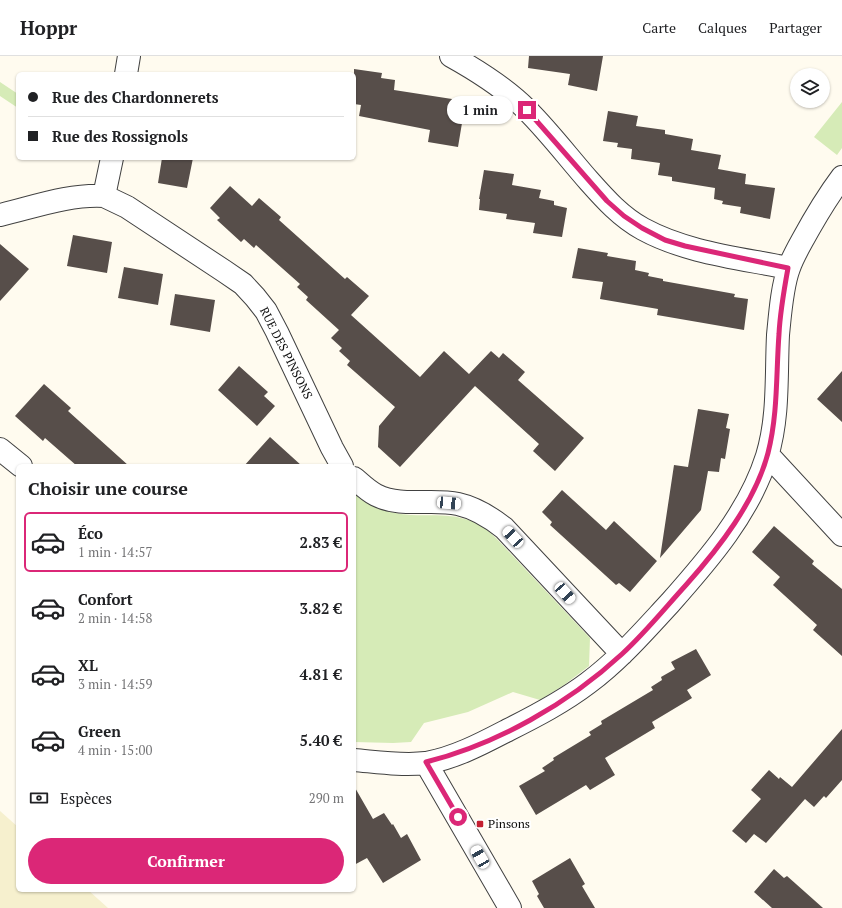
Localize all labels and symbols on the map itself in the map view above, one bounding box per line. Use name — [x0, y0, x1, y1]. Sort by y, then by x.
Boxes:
callout: 1 min — [447, 96, 513, 124]
route end — [518, 101, 536, 119]
street label: RUE DES PINSONS — [257, 304, 316, 401]
car — [437, 496, 461, 510]
car — [500, 524, 526, 550]
car — [553, 580, 577, 606]
route start — [449, 808, 467, 826]
place label: Pinsons — [488, 816, 530, 831]
marker: Pinsons — [475, 819, 485, 829]
car — [469, 844, 491, 870]

